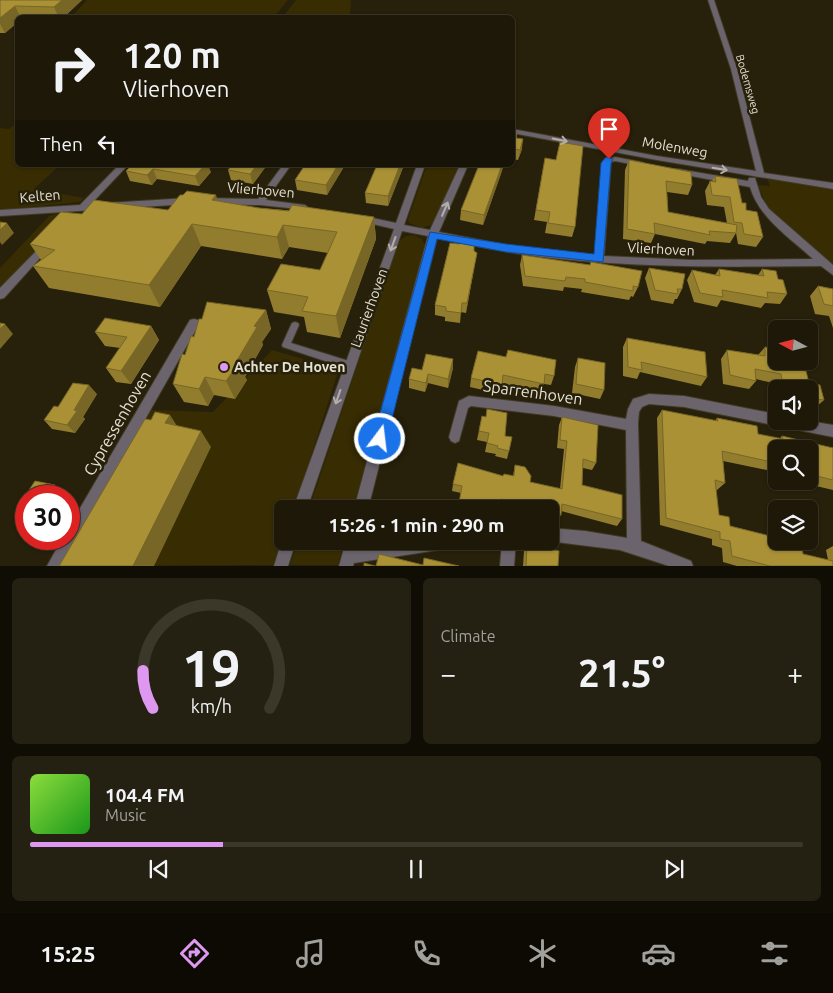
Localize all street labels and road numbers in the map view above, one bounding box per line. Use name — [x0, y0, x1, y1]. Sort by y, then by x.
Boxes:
street label: Bodemsweg — [734, 53, 762, 115]
street label: Molenweg — [641, 133, 709, 161]
street label: Vlierhoven — [227, 179, 295, 201]
street label: Kelten — [19, 186, 61, 206]
street label: Vlierhoven — [627, 239, 695, 259]
street label: Laurierhoven — [347, 266, 391, 350]
street label: Cypressenhoven — [80, 367, 154, 479]
street label: Sparrenhoven — [482, 376, 584, 408]

